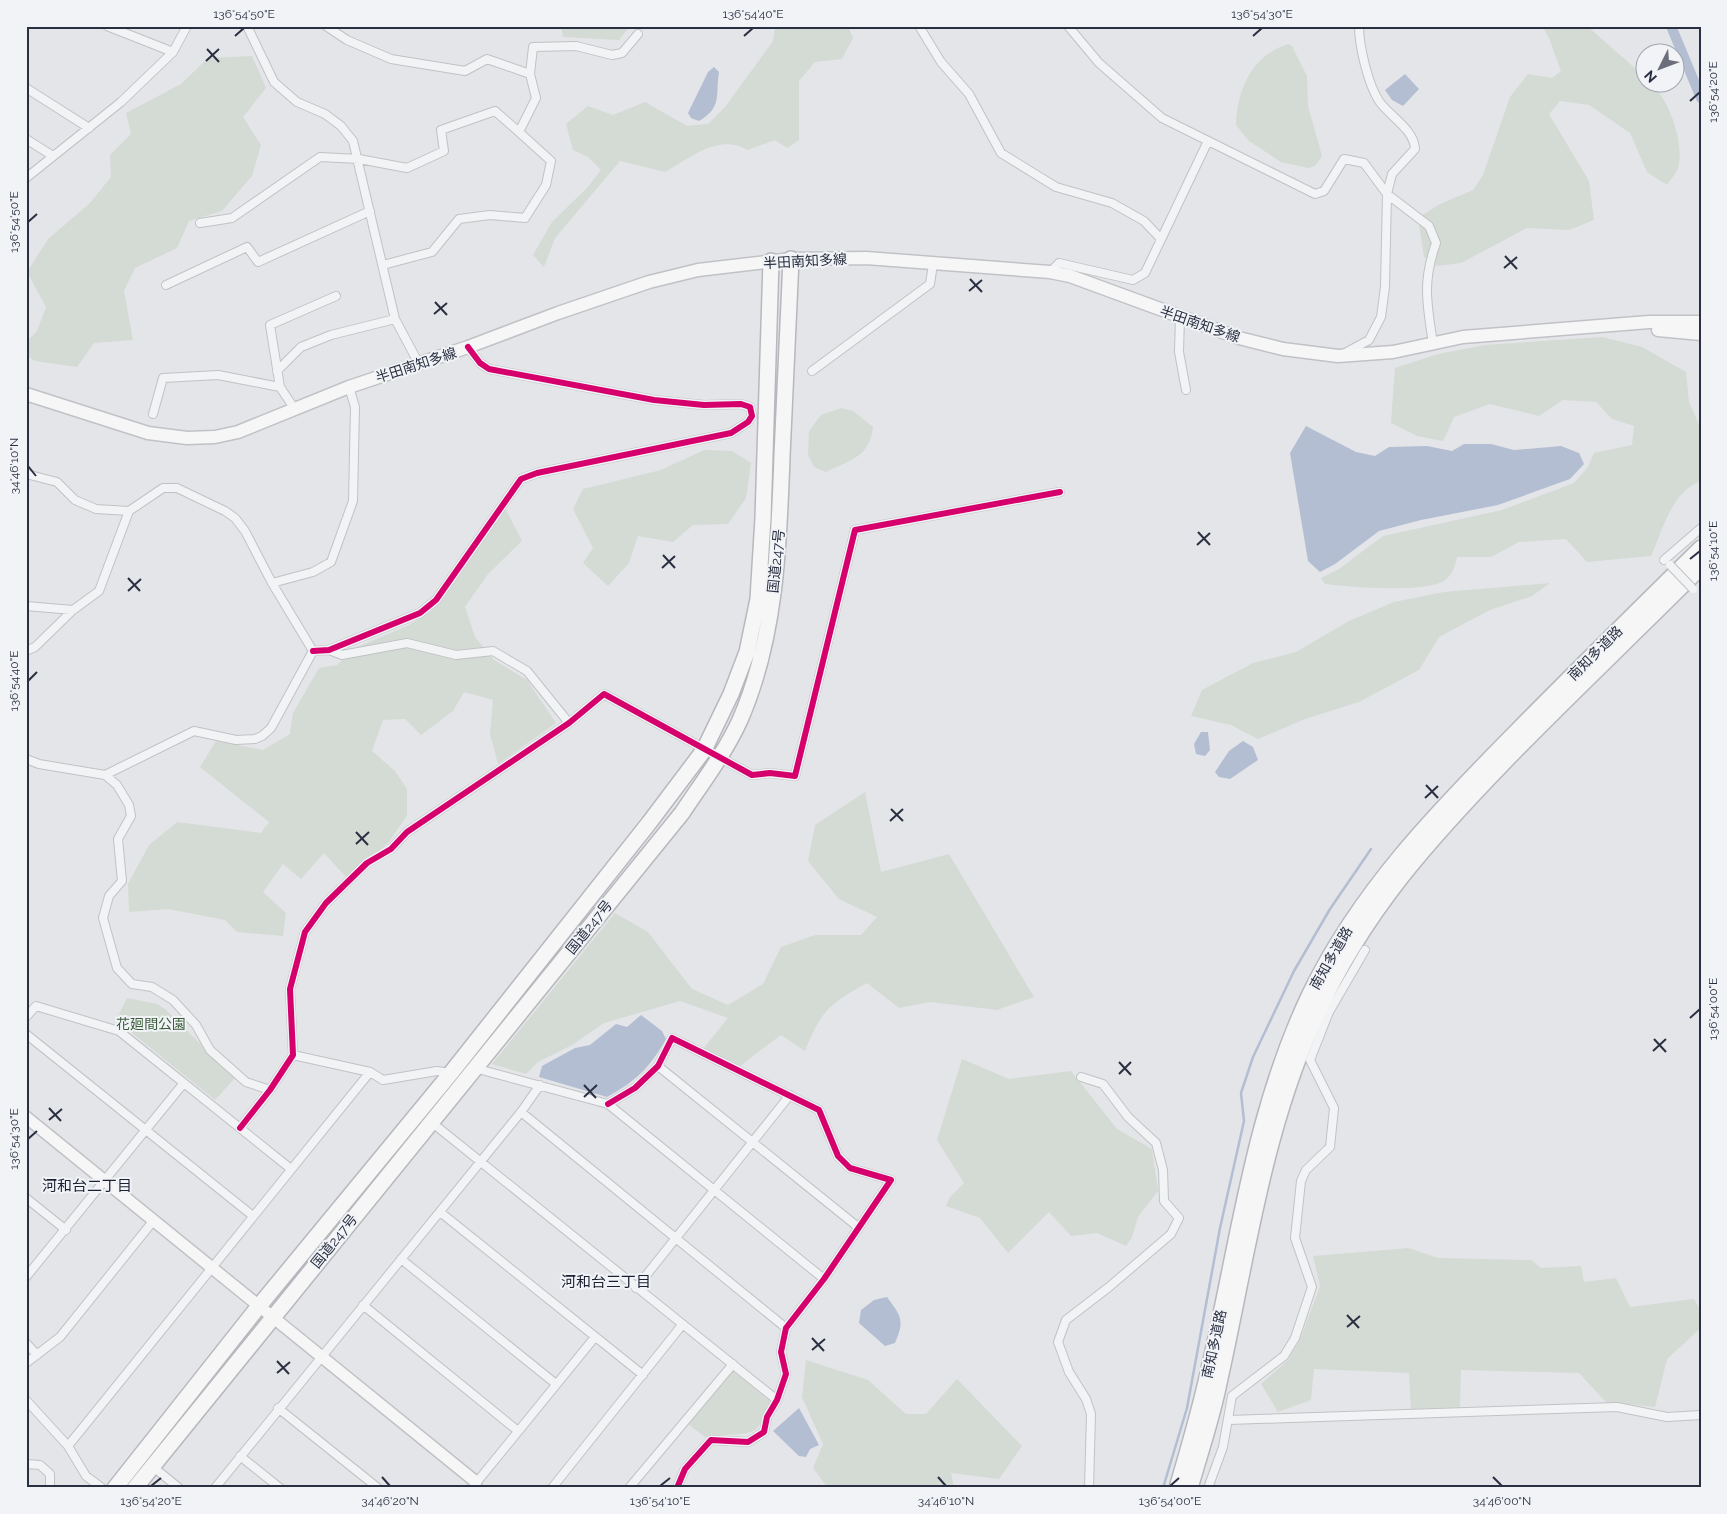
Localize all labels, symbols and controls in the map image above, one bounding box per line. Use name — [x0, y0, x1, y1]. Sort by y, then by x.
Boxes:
text: 136°54'50"E — [213, 7, 275, 21]
text: 136°54'40"E — [723, 7, 783, 21]
text: 136°54'30"E — [1231, 7, 1293, 21]
north arrow — [1634, 42, 1684, 92]
text: 136°54'20"E — [1706, 61, 1720, 123]
text: N — [1641, 67, 1660, 86]
text: 136°54'50"E — [7, 191, 21, 253]
street label: 半田南知多線 — [763, 251, 847, 271]
street label: 半田南知多線 — [1158, 303, 1242, 345]
street label: 半田南知多線 — [374, 344, 458, 386]
text: 34°46'10"N — [7, 438, 21, 494]
text: 136°54'10"E — [1706, 521, 1720, 581]
street label: 国道247号 — [765, 528, 787, 594]
street label: 南知多道路 — [1565, 623, 1625, 683]
text: 136°54'40"E — [7, 651, 21, 711]
street label: 国道247号 — [563, 897, 615, 957]
street label: 南知多道路 — [1307, 924, 1355, 992]
text: 136°54'00"E — [1706, 978, 1720, 1040]
park label: 花廻間公園 — [116, 1016, 186, 1032]
text: 136°54'30"E — [7, 1108, 21, 1170]
district label: 河和台二丁目 — [42, 1177, 132, 1195]
street label: 国道247号 — [308, 1211, 360, 1271]
district label: 河和台三丁目 — [561, 1273, 651, 1291]
street label: 南知多道路 — [1199, 1308, 1229, 1380]
text: 136°54'20"E — [120, 1494, 182, 1508]
text: 34°46'20"N — [361, 1494, 419, 1508]
text: 136°54'10"E — [630, 1494, 690, 1508]
text: 34°46'10"N — [918, 1494, 974, 1508]
text: 136°54'00"E — [1139, 1494, 1201, 1508]
text: 34°46'00"N — [1473, 1494, 1531, 1508]

